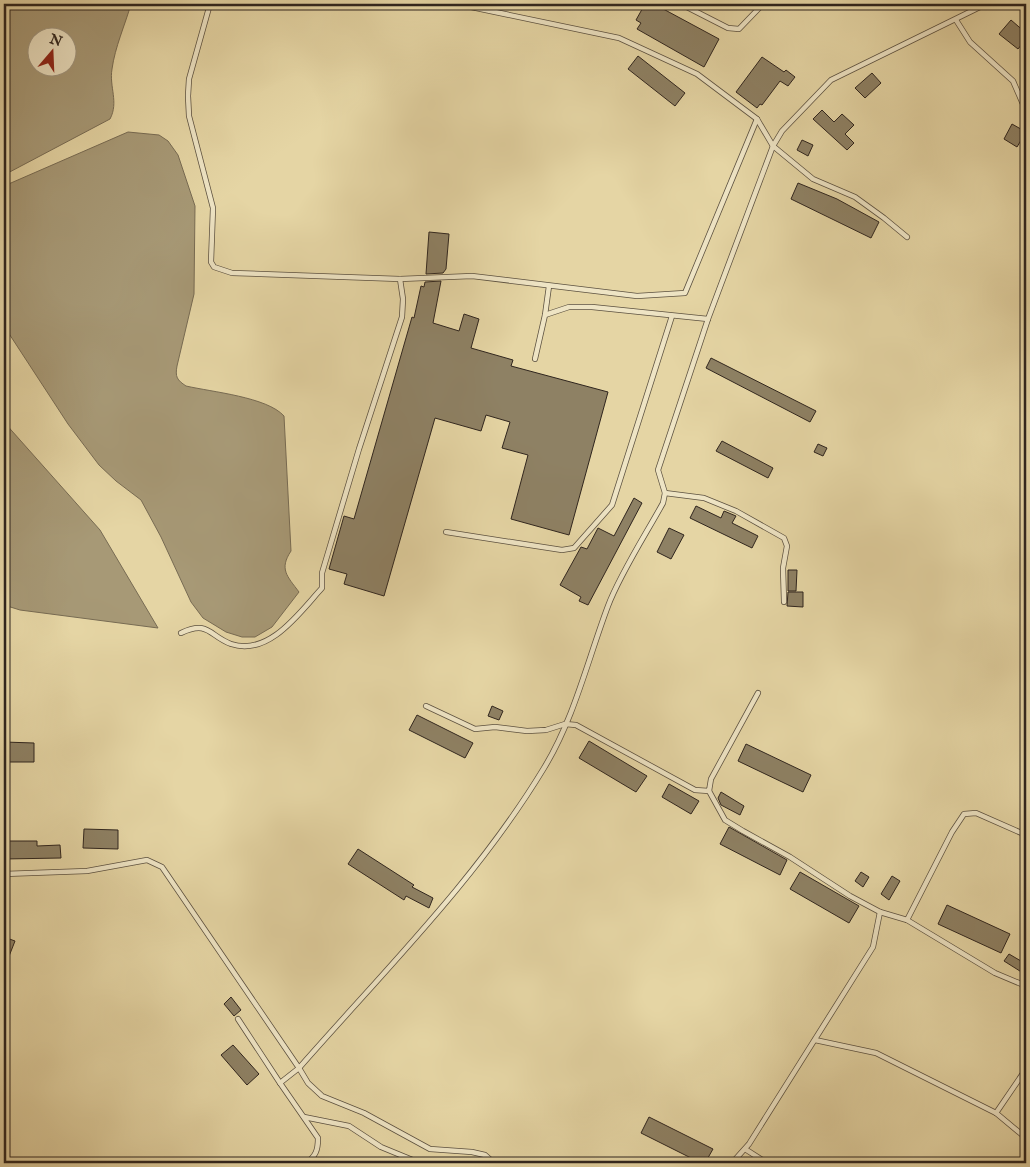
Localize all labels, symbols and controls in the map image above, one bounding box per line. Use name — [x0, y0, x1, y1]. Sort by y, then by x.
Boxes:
north arrow — [28, 28, 78, 78]
text: N — [46, 30, 65, 51]

